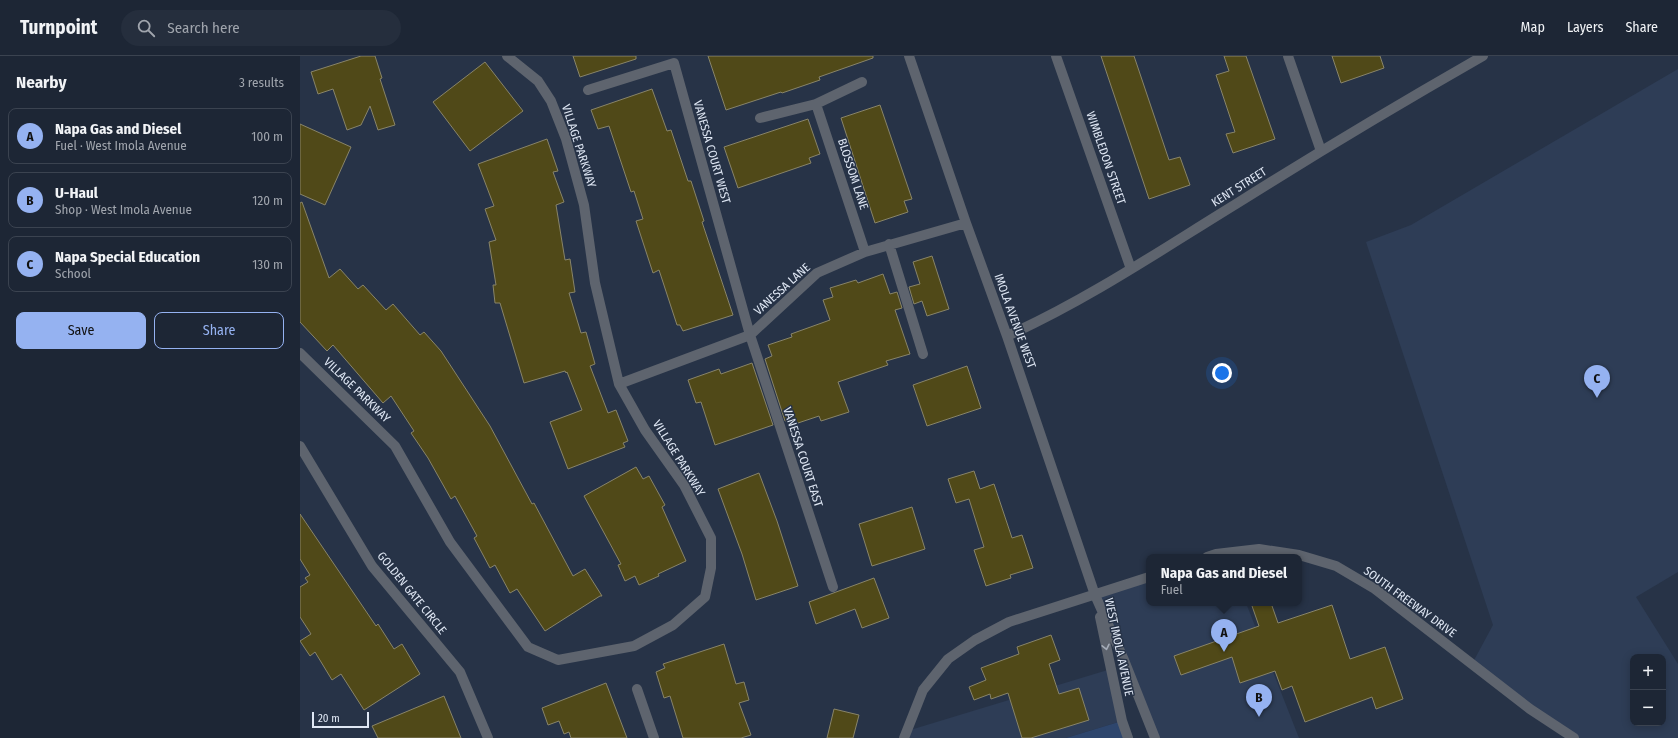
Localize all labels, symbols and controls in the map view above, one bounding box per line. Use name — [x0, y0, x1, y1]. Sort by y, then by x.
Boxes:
search box — [121, 10, 401, 46]
text: Turnpoint — [20, 16, 97, 39]
icon: search — [135, 17, 157, 39]
text: Search here — [167, 19, 240, 37]
text: Map — [1521, 19, 1545, 36]
text: Layers — [1567, 19, 1603, 36]
text: Share — [1625, 19, 1658, 36]
text: Nearby — [16, 72, 67, 93]
text: 3 results — [239, 75, 284, 90]
street label: VANESSA COURT WEST — [691, 99, 734, 206]
street label: VILLAGE PARKWAY — [559, 103, 599, 189]
street label: WIMBLEDON STREET — [1084, 110, 1129, 207]
text: Napa Gas and Diesel — [55, 120, 181, 138]
text: A — [26, 129, 34, 144]
text: 100 m — [251, 129, 283, 144]
street label: BLOSSOM LANE — [835, 137, 871, 212]
text: Fuel · West Imola Avenue — [55, 138, 187, 153]
street label: KENT STREET — [1209, 164, 1269, 209]
text: U-Haul — [55, 184, 98, 202]
text: B — [26, 193, 34, 208]
text: 120 m — [252, 193, 283, 208]
text: Shop · West Imola Avenue — [55, 202, 192, 217]
text: Napa Special Education — [55, 248, 200, 266]
text: C — [27, 257, 33, 272]
text: 130 m — [252, 257, 283, 272]
street label: VANESSA LANE — [751, 260, 813, 318]
text: School — [55, 266, 91, 281]
street label: IMOLA AVENUE WEST — [991, 272, 1039, 371]
button: Save — [16, 312, 146, 349]
button: Share — [154, 312, 284, 349]
street label: VILLAGE PARKWAY — [321, 355, 393, 425]
your location — [1212, 363, 1232, 383]
pin: C — [1584, 365, 1610, 398]
street label: VANESSA COURT EAST — [780, 405, 826, 509]
street label: VILLAGE PARKWAY — [650, 417, 708, 499]
street label: GOLDEN GATE CIRCLE — [375, 549, 450, 637]
popup — [1146, 554, 1302, 606]
text: Napa Gas and Diesel — [1161, 564, 1287, 582]
street label: SOUTH FREEWAY DRIVE — [1361, 564, 1459, 641]
text: Fuel — [1161, 582, 1183, 597]
street label: WEST IMOLA AVENUE — [1102, 597, 1136, 698]
pin: A — [1211, 619, 1237, 652]
one-way arrow — [1102, 644, 1110, 650]
map controls — [1630, 654, 1666, 726]
button: + — [1630, 654, 1666, 690]
pin: B — [1246, 684, 1272, 717]
button: − — [1630, 690, 1666, 726]
scale bar — [312, 710, 369, 729]
text: 20 m — [318, 712, 340, 725]

